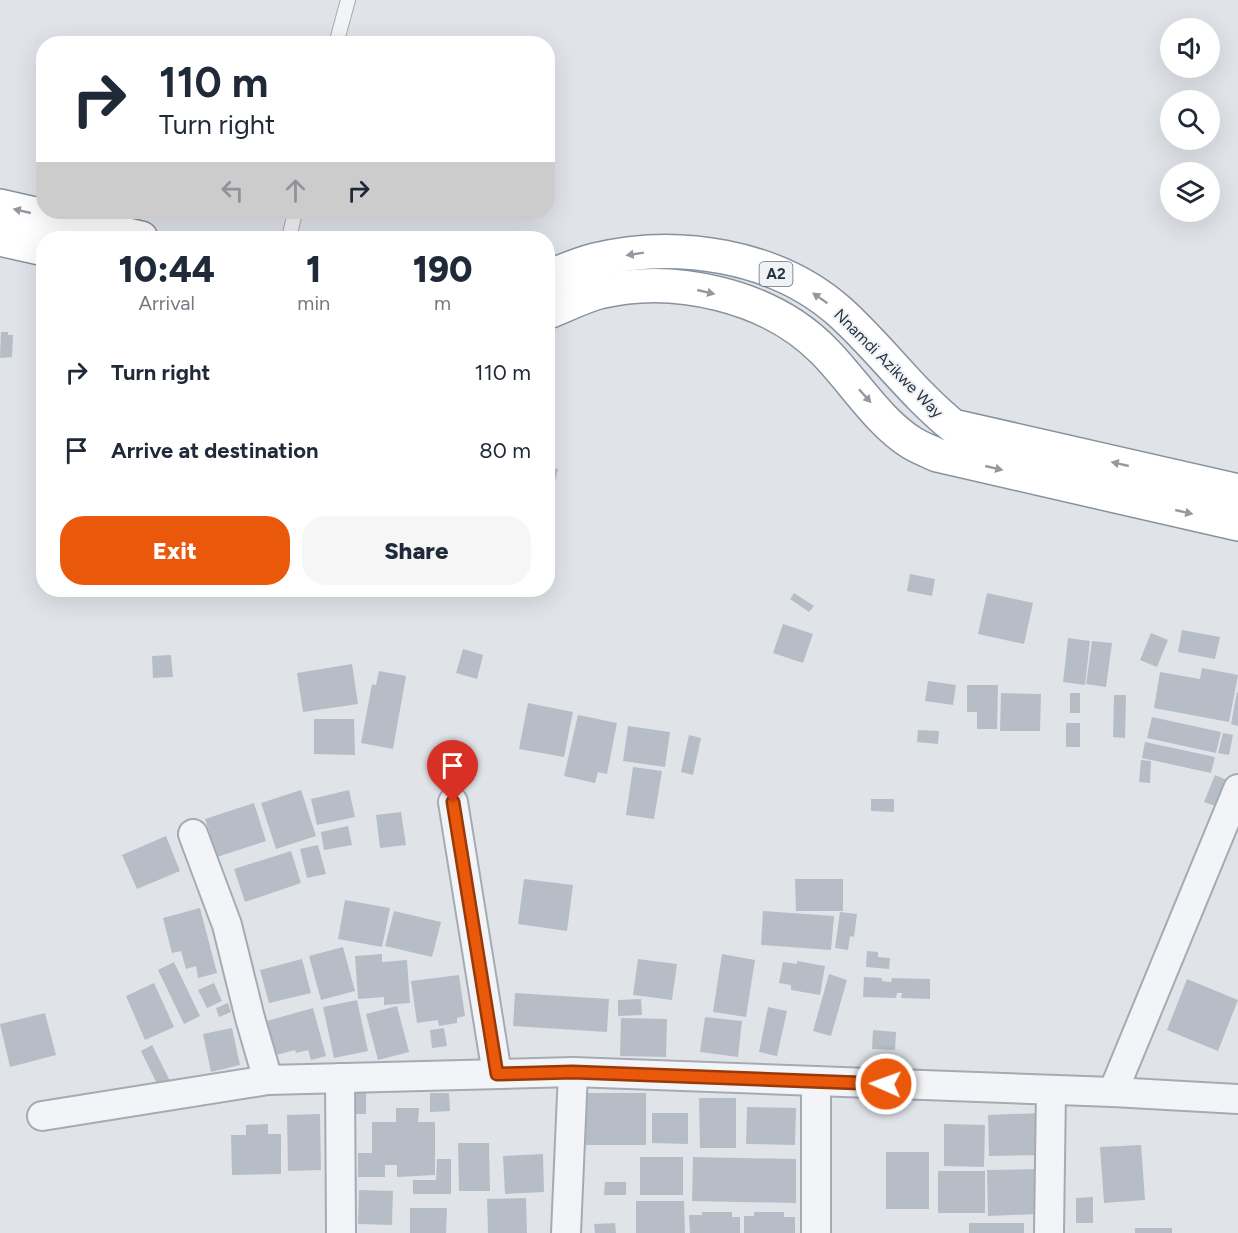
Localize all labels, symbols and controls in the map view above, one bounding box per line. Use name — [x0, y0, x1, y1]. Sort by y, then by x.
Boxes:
map controls — [1160, 18, 1220, 222]
button: sound — [1160, 18, 1220, 78]
text: 110 m — [159, 57, 268, 108]
icon: right — [60, 60, 138, 138]
button: search — [1160, 90, 1220, 150]
text: Turn right — [159, 108, 275, 141]
button: layers — [1160, 162, 1220, 222]
icon: left — [216, 174, 249, 207]
icon: ahead — [279, 174, 312, 207]
icon: right — [342, 174, 375, 207]
one-way arrow — [13, 206, 32, 216]
text: 10:44 — [118, 248, 215, 291]
text: 1 — [306, 248, 321, 291]
text: 190 — [413, 248, 473, 291]
one-way arrow — [626, 250, 645, 259]
road number: A2 — [760, 262, 792, 286]
one-way arrow — [697, 287, 716, 297]
text: Arrival — [138, 291, 195, 315]
text: min — [297, 291, 330, 315]
text: m — [434, 291, 451, 315]
one-way arrow — [813, 292, 829, 304]
street label: Nnamdi Azikwe Way — [830, 305, 948, 422]
icon: right — [60, 356, 93, 389]
text: Turn right — [111, 359, 210, 386]
text: 110 m — [475, 359, 531, 386]
one-way arrow — [858, 388, 871, 403]
icon: arrive — [60, 434, 93, 467]
text: Arrive at destination — [111, 437, 319, 464]
text: 80 m — [479, 437, 531, 464]
one-way arrow — [1110, 458, 1129, 468]
one-way arrow — [985, 464, 1004, 473]
one-way arrow — [1175, 507, 1193, 517]
button: Exit — [60, 516, 290, 585]
button: Share — [302, 516, 531, 585]
pin — [427, 740, 478, 802]
icon: arrive — [436, 749, 469, 782]
position arrow — [854, 1052, 918, 1116]

